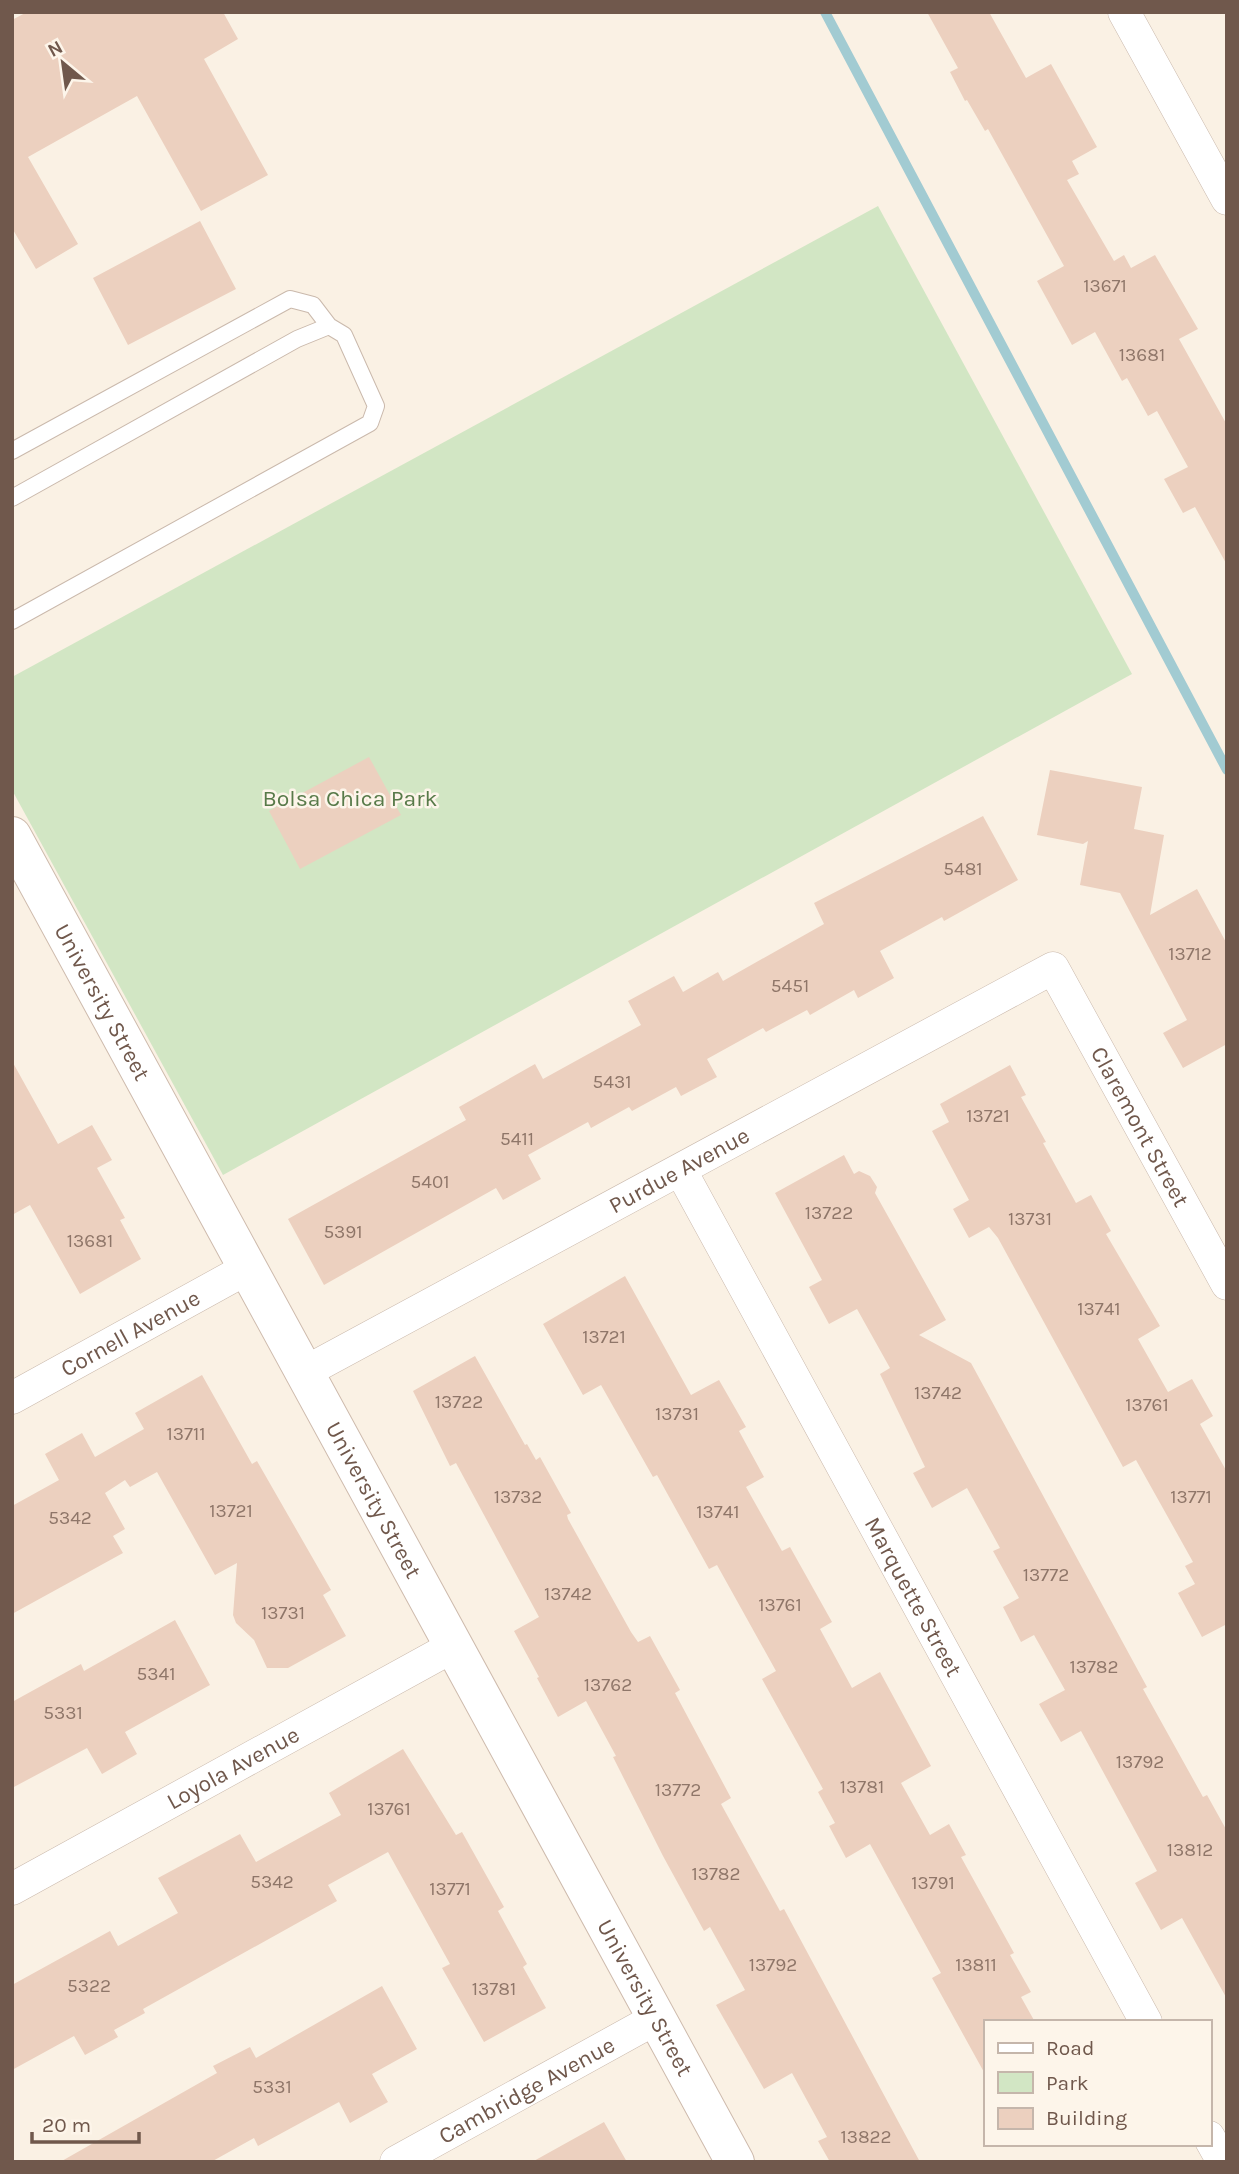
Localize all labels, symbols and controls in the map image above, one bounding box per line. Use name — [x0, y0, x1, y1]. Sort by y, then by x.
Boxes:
north arrow — [28, 28, 98, 98]
text: N — [44, 36, 67, 62]
house number: 13671 — [1083, 275, 1127, 297]
house number: 13681 — [1119, 344, 1165, 366]
park label: Bolsa Chica Park — [262, 785, 438, 812]
house number: 5481 — [943, 858, 983, 880]
street label: University Street — [48, 919, 156, 1086]
house number: 13712 — [1168, 943, 1212, 965]
house number: 5451 — [771, 975, 809, 997]
street label: Claremont Street — [1085, 1042, 1195, 1212]
house number: 5431 — [593, 1071, 631, 1093]
house number: 13721 — [966, 1105, 1010, 1127]
street label: Purdue Avenue — [604, 1122, 754, 1219]
house number: 5411 — [500, 1128, 534, 1150]
house number: 5401 — [411, 1171, 449, 1193]
house number: 13722 — [805, 1202, 853, 1224]
house number: 13731 — [1008, 1208, 1052, 1230]
house number: 5391 — [323, 1221, 363, 1243]
house number: 13681 — [67, 1230, 113, 1252]
street label: Cornell Avenue — [56, 1284, 205, 1382]
house number: 13741 — [1077, 1298, 1121, 1320]
house number: 13721 — [582, 1326, 626, 1348]
house number: 13742 — [914, 1382, 962, 1404]
house number: 13722 — [435, 1391, 483, 1413]
house number: 13761 — [1125, 1394, 1169, 1416]
house number: 13731 — [655, 1403, 699, 1425]
street label: University Street — [320, 1417, 427, 1583]
house number: 13711 — [167, 1423, 205, 1445]
house number: 13732 — [494, 1486, 542, 1508]
house number: 13771 — [1170, 1486, 1212, 1508]
house number: 13721 — [209, 1500, 253, 1522]
house number: 13741 — [696, 1501, 740, 1523]
house number: 5342 — [48, 1507, 92, 1529]
street label: Marquette Street — [859, 1513, 968, 1681]
house number: 13772 — [1023, 1564, 1069, 1586]
house number: 13742 — [544, 1583, 592, 1605]
house number: 13761 — [758, 1594, 802, 1616]
house number: 13731 — [261, 1602, 305, 1624]
house number: 13782 — [1069, 1656, 1119, 1678]
house number: 5341 — [137, 1663, 175, 1685]
house number: 13762 — [584, 1674, 632, 1696]
house number: 5331 — [43, 1702, 83, 1724]
street label: Loyola Avenue — [162, 1721, 304, 1815]
house number: 13792 — [1116, 1751, 1164, 1773]
house number: 13781 — [840, 1776, 884, 1798]
house number: 13772 — [655, 1779, 701, 1801]
house number: 13761 — [367, 1798, 411, 1820]
house number: 13812 — [1167, 1839, 1213, 1861]
house number: 13782 — [691, 1863, 741, 1885]
house number: 5342 — [250, 1871, 294, 1893]
house number: 13791 — [911, 1872, 955, 1894]
house number: 13771 — [429, 1878, 471, 1900]
street label: University Street — [591, 1915, 699, 2081]
house number: 13792 — [749, 1954, 797, 1976]
house number: 13811 — [955, 1954, 997, 1976]
house number: 5322 — [67, 1975, 111, 1997]
house number: 13781 — [472, 1978, 516, 2000]
legend — [984, 2020, 1211, 2146]
street label: Cambridge Avenue — [434, 2031, 619, 2150]
text: Road — [1046, 2036, 1094, 2060]
text: Park — [1046, 2071, 1089, 2095]
house number: 5331 — [252, 2076, 292, 2098]
scale bar — [32, 2100, 138, 2144]
text: Building — [1046, 2106, 1127, 2130]
text: 20 m — [42, 2113, 91, 2137]
house number: 13822 — [840, 2126, 892, 2148]

